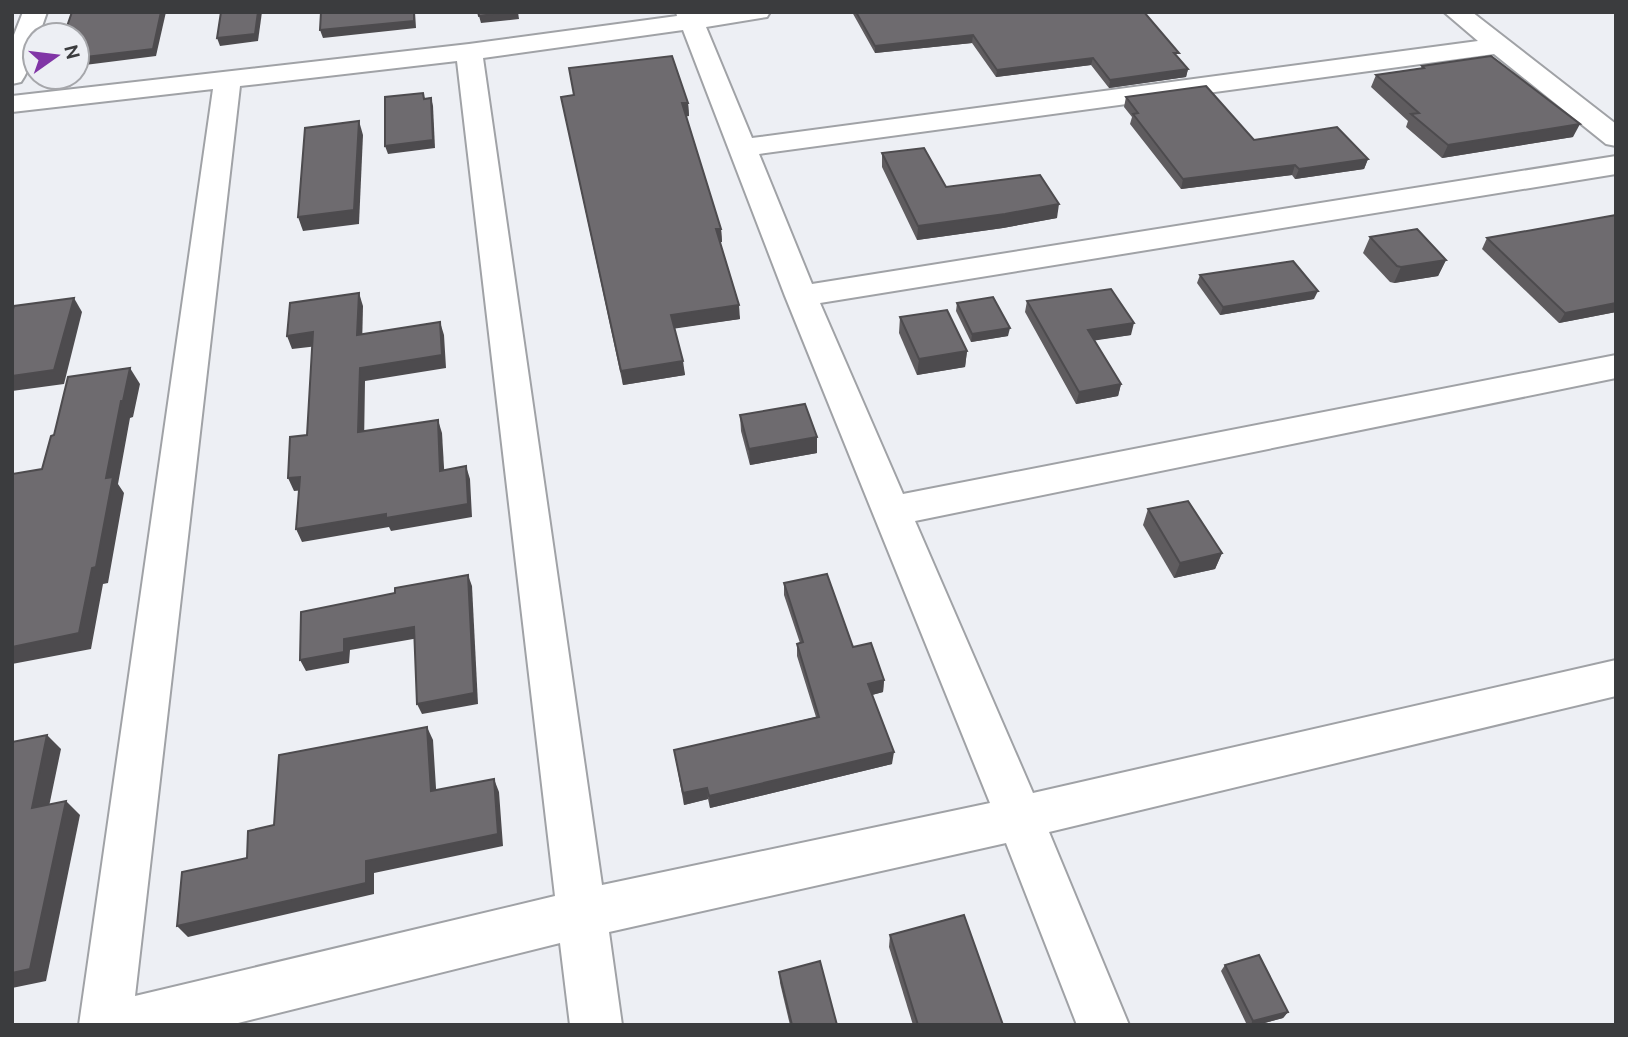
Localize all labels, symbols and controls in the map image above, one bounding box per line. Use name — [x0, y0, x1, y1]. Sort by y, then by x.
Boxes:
north arrow — [21, 21, 91, 91]
text: N — [60, 42, 85, 61]

